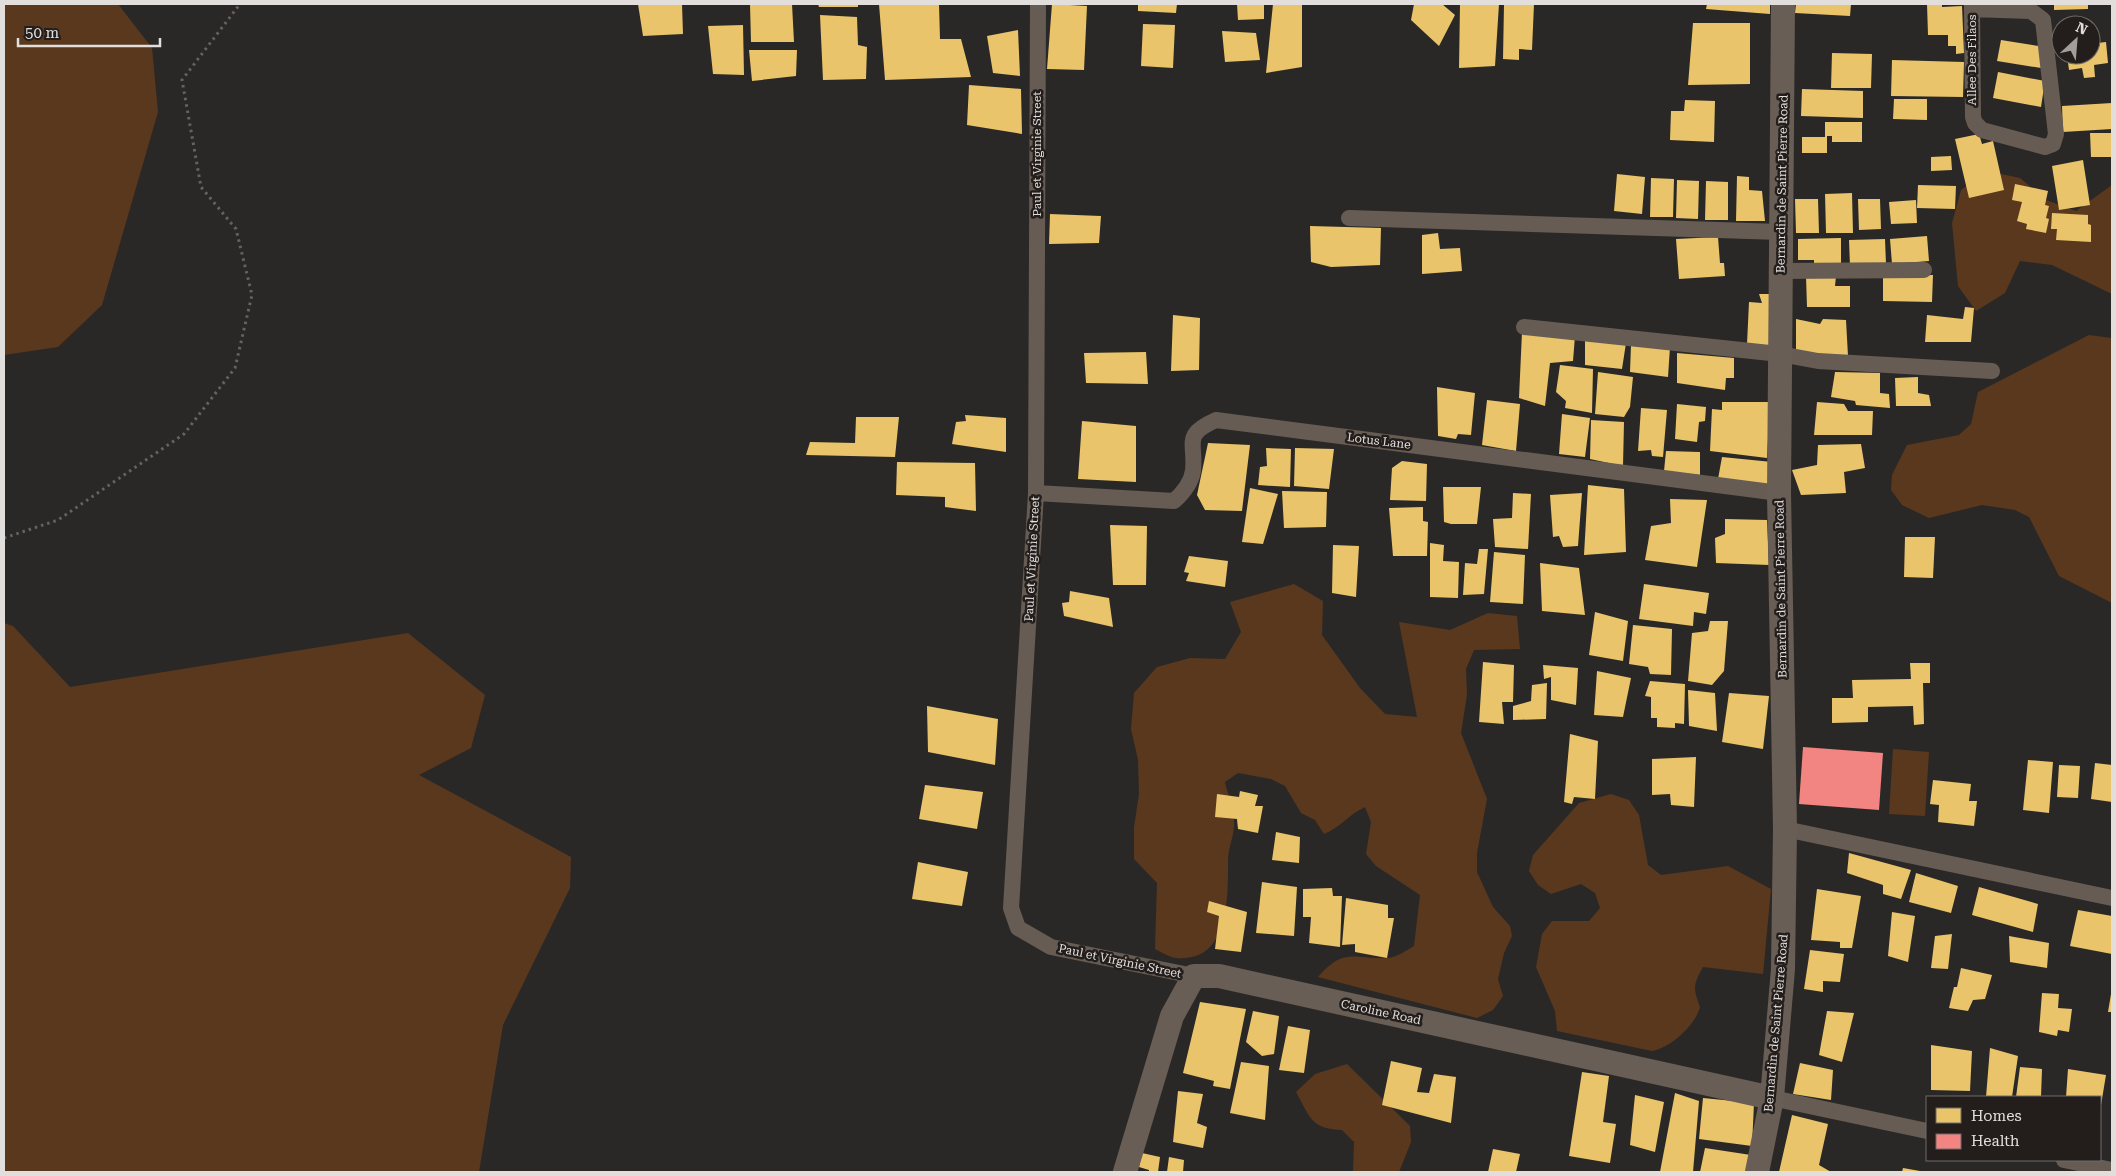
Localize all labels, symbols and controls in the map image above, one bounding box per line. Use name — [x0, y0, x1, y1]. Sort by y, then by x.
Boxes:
street label: Allee Des Filaos — [1965, 14, 1979, 106]
scale bar — [18, 15, 160, 47]
north arrow — [2051, 15, 2101, 65]
text: N — [2073, 19, 2090, 38]
text: 50 m — [25, 24, 60, 42]
street label: Paul et Virginie Street — [1030, 91, 1044, 217]
street label: Bernardin de Saint Pierre Road — [1773, 94, 1791, 273]
street label: Lotus Lane — [1346, 430, 1412, 452]
street label: Paul et Virginie Street — [1022, 496, 1042, 622]
street label: Bernardin de Saint Pierre Road — [1772, 499, 1790, 678]
street label: Bernardin de Saint Pierre Road — [1761, 933, 1791, 1112]
street label: Paul et Virginie Street — [1057, 941, 1183, 981]
street label: Caroline Road — [1340, 997, 1423, 1027]
legend — [1926, 1096, 2101, 1161]
text: Homes — [1971, 1107, 2022, 1125]
text: Health — [1971, 1132, 2020, 1150]

